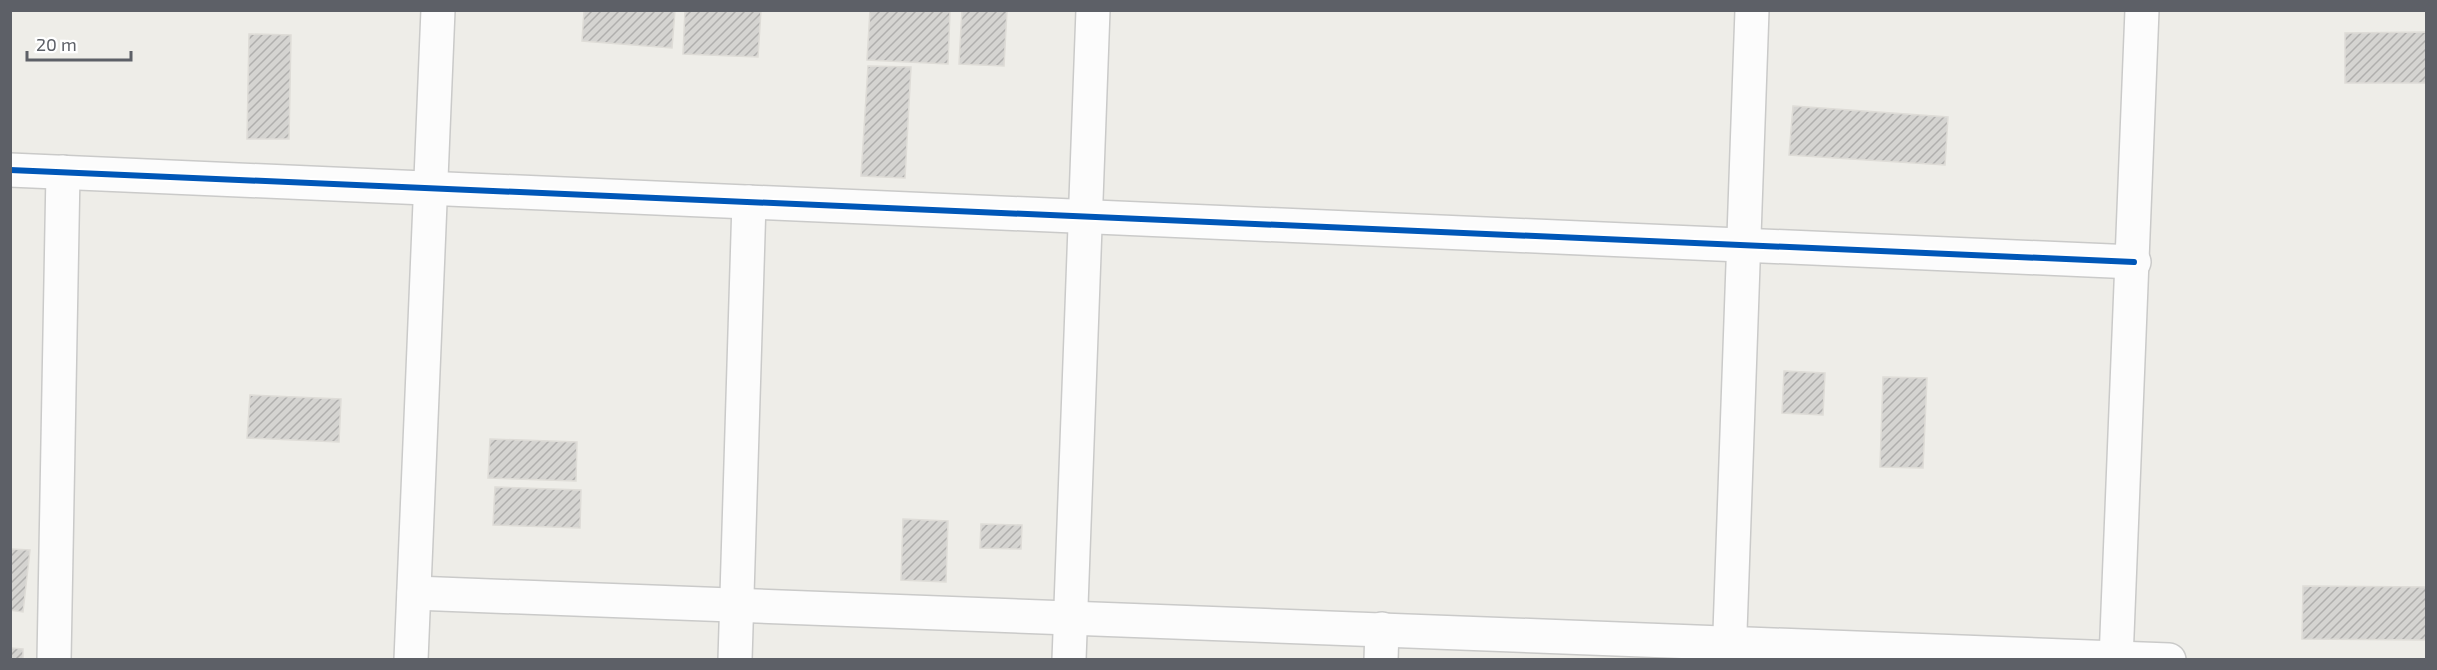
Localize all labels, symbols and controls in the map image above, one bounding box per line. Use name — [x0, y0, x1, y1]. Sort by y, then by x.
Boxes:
scale bar — [27, 24, 130, 62]
text: 20 m — [36, 33, 77, 55]

